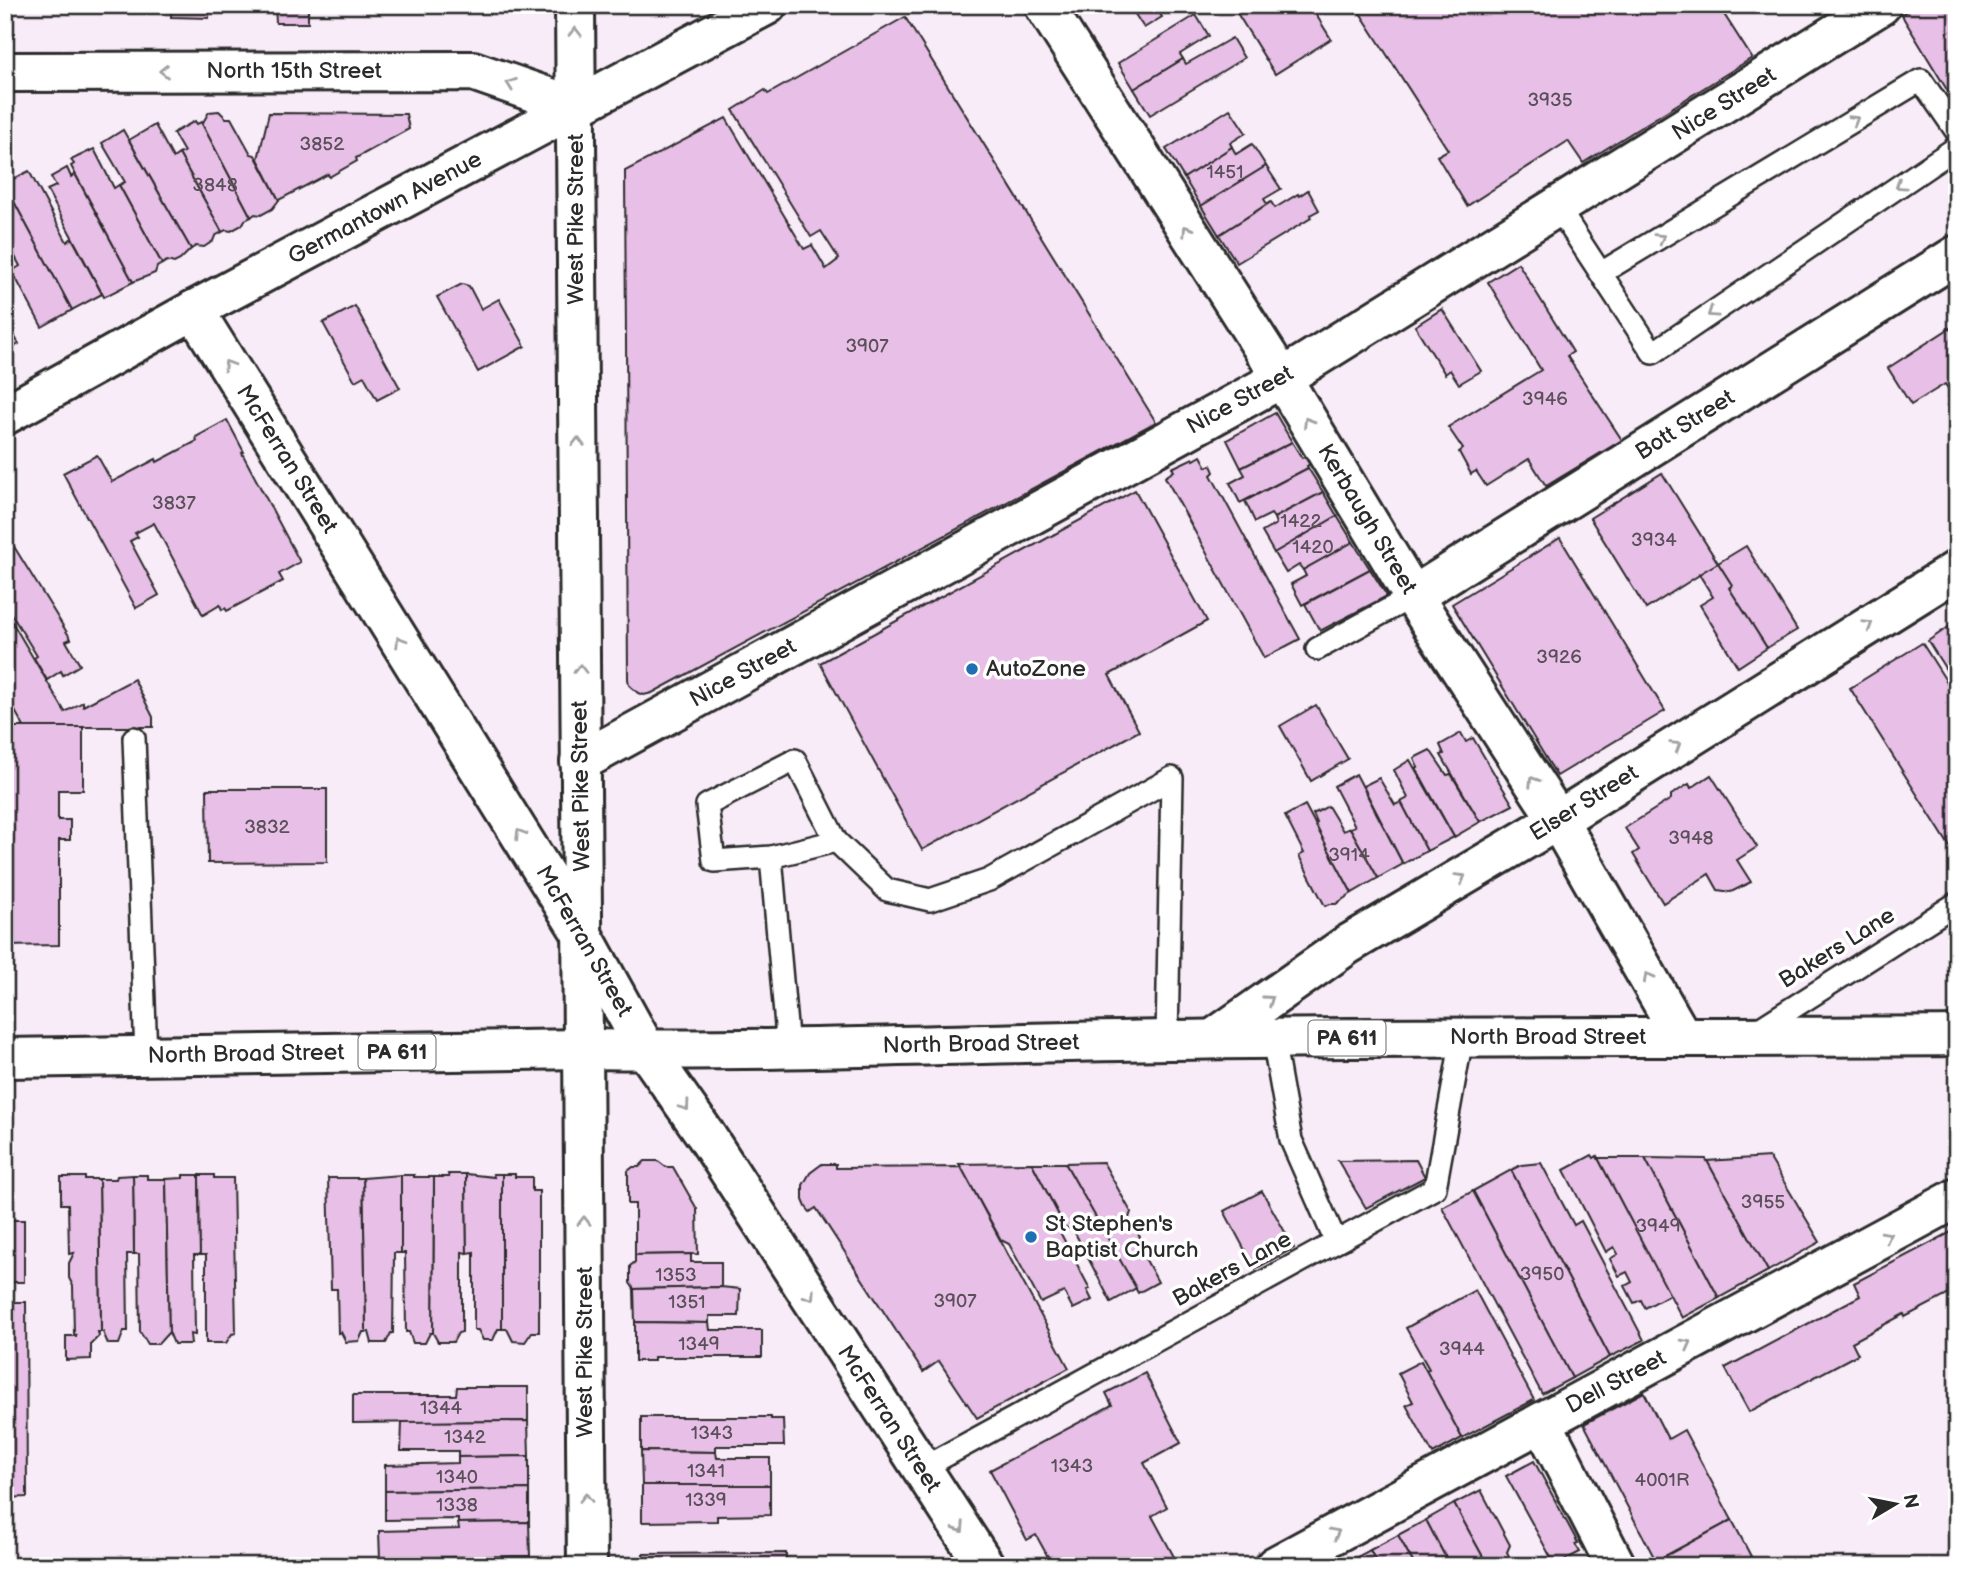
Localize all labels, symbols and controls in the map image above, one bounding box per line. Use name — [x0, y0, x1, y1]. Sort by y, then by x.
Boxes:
one-way arrow — [567, 26, 583, 36]
street label: North 15th Street — [206, 57, 382, 85]
street label: Nice Street — [1667, 61, 1781, 147]
one-way arrow — [158, 63, 169, 79]
one-way arrow — [506, 78, 518, 92]
house number: 3935 — [1527, 89, 1573, 112]
one-way arrow — [1847, 116, 1860, 129]
house number: 3852 — [300, 133, 345, 156]
street label: West Pike Street — [562, 133, 590, 305]
street label: Germantown Avenue — [283, 145, 487, 271]
house number: 1451 — [1206, 161, 1244, 184]
house number: 3848 — [192, 174, 238, 197]
one-way arrow — [1895, 177, 1908, 190]
one-way arrow — [1183, 224, 1196, 237]
one-way arrow — [1652, 233, 1665, 246]
one-way arrow — [1707, 305, 1720, 317]
house number: 3907 — [845, 335, 889, 358]
one-way arrow — [224, 359, 237, 372]
street label: Nice Street — [1182, 359, 1298, 441]
street label: McFerran Street — [230, 380, 344, 538]
street label: Bott Street — [1630, 384, 1740, 466]
house number: 3946 — [1522, 388, 1568, 411]
one-way arrow — [1304, 417, 1317, 430]
one-way arrow — [570, 436, 586, 447]
street label: Kerbaugh Street — [1311, 439, 1423, 599]
house number: 3837 — [152, 492, 197, 515]
house number: 1422 — [1280, 510, 1322, 533]
house number: 3934 — [1631, 529, 1677, 552]
house number: 1420 — [1292, 536, 1334, 559]
one-way arrow — [1861, 621, 1874, 634]
street label: Nice Street — [685, 632, 801, 714]
one-way arrow — [396, 636, 409, 649]
house number: 3926 — [1536, 646, 1582, 669]
place label: AutoZone — [986, 655, 1086, 683]
marker: AutoZone — [964, 661, 980, 677]
one-way arrow — [572, 664, 588, 674]
street label: West Pike Street — [566, 700, 596, 872]
one-way arrow — [1668, 742, 1681, 755]
street label: Elser Street — [1525, 759, 1643, 847]
one-way arrow — [1529, 776, 1542, 789]
house number: 3832 — [244, 816, 291, 839]
house number: 3948 — [1668, 827, 1714, 850]
one-way arrow — [516, 829, 529, 842]
house number: 3914 — [1328, 844, 1370, 867]
street label: McFerran Street — [529, 860, 639, 1022]
one-way arrow — [1453, 873, 1466, 886]
street label: Bakers Lane — [1774, 901, 1900, 995]
one-way arrow — [1643, 972, 1656, 985]
one-way arrow — [1261, 996, 1274, 1008]
road number: PA 611 — [1308, 1020, 1386, 1056]
street label: North Broad Street — [1450, 1023, 1646, 1051]
street label: North Broad Street — [882, 1028, 1080, 1060]
road number: PA 611 — [358, 1034, 436, 1070]
street label: North Broad Street — [147, 1038, 345, 1070]
one-way arrow — [677, 1098, 690, 1111]
house number: 3955 — [1741, 1191, 1785, 1214]
place label: St Stephen's Baptist Church — [1045, 1210, 1199, 1264]
one-way arrow — [577, 1215, 592, 1226]
house number: 3949 — [1635, 1215, 1681, 1238]
street label: Bakers Lane — [1168, 1225, 1296, 1313]
marker: St Stephen's Baptist Church — [1023, 1229, 1039, 1245]
one-way arrow — [1879, 1231, 1892, 1244]
house number: 3950 — [1520, 1263, 1564, 1286]
house number: 1353 — [655, 1264, 697, 1287]
street label: West Pike Street — [571, 1266, 599, 1438]
one-way arrow — [802, 1288, 814, 1301]
house number: 3907 — [933, 1290, 977, 1313]
house number: 1351 — [668, 1291, 706, 1314]
house number: 1349 — [678, 1333, 720, 1356]
house number: 3944 — [1439, 1338, 1485, 1361]
one-way arrow — [1679, 1339, 1692, 1352]
street label: McFerran Street — [831, 1340, 947, 1498]
street label: Dell Street — [1561, 1344, 1671, 1420]
house number: 1344 — [420, 1397, 463, 1420]
house number: 1343 — [691, 1422, 733, 1445]
house number: 1342 — [444, 1426, 487, 1449]
house number: 1343 — [1051, 1455, 1093, 1478]
house number: 1341 — [687, 1460, 725, 1483]
house number: 1340 — [436, 1466, 478, 1489]
house number: 4001R — [1635, 1469, 1689, 1492]
north arrow — [1860, 1470, 1930, 1540]
house number: 1339 — [685, 1489, 727, 1512]
one-way arrow — [578, 1492, 594, 1502]
text: N — [1898, 1492, 1923, 1510]
house number: 1338 — [436, 1494, 478, 1517]
one-way arrow — [952, 1520, 964, 1533]
one-way arrow — [1328, 1528, 1341, 1542]

